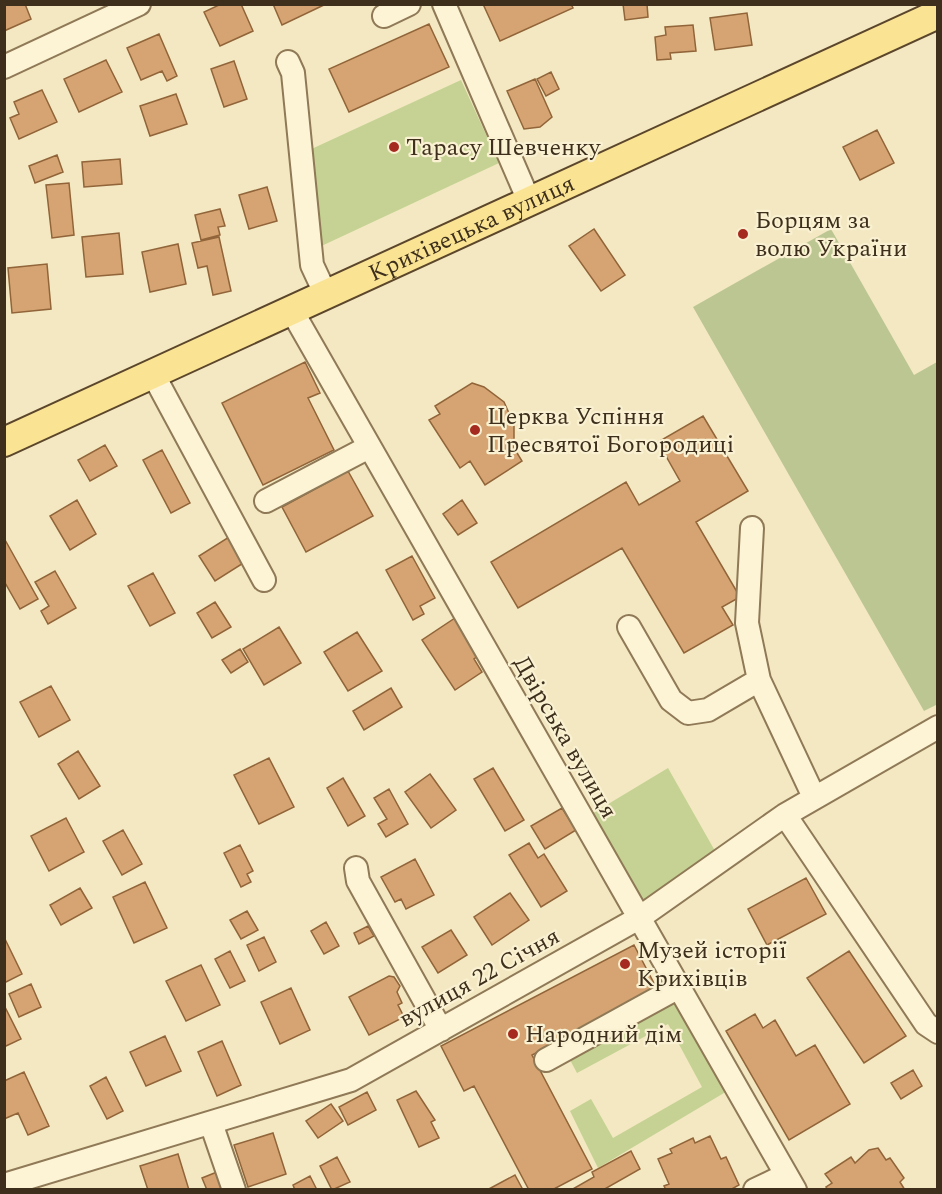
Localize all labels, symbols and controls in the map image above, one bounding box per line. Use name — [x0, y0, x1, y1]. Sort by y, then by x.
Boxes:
place label: Тарасу Шевченку — [406, 130, 602, 166]
marker: Тарасу Шевченку — [387, 140, 401, 154]
street label: Крихівецька вулиця — [363, 166, 581, 292]
place label: Борцям за волю України — [755, 203, 907, 267]
marker: Борцям за волю України — [736, 227, 750, 241]
place label: Церква Успіння Пресвятої Богородиці — [487, 399, 734, 463]
marker: Церква Успіння Пресвятої Богородиці — [468, 423, 482, 437]
street label: Двірська вулиця — [504, 649, 626, 826]
street label: вулиця 22 Січня — [392, 919, 567, 1037]
place label: Музей історії Крихівців — [637, 933, 787, 997]
marker: Музей історії Крихівців — [618, 957, 632, 971]
place label: Народний дім — [525, 1017, 682, 1053]
marker: Народний дім — [506, 1027, 520, 1041]

